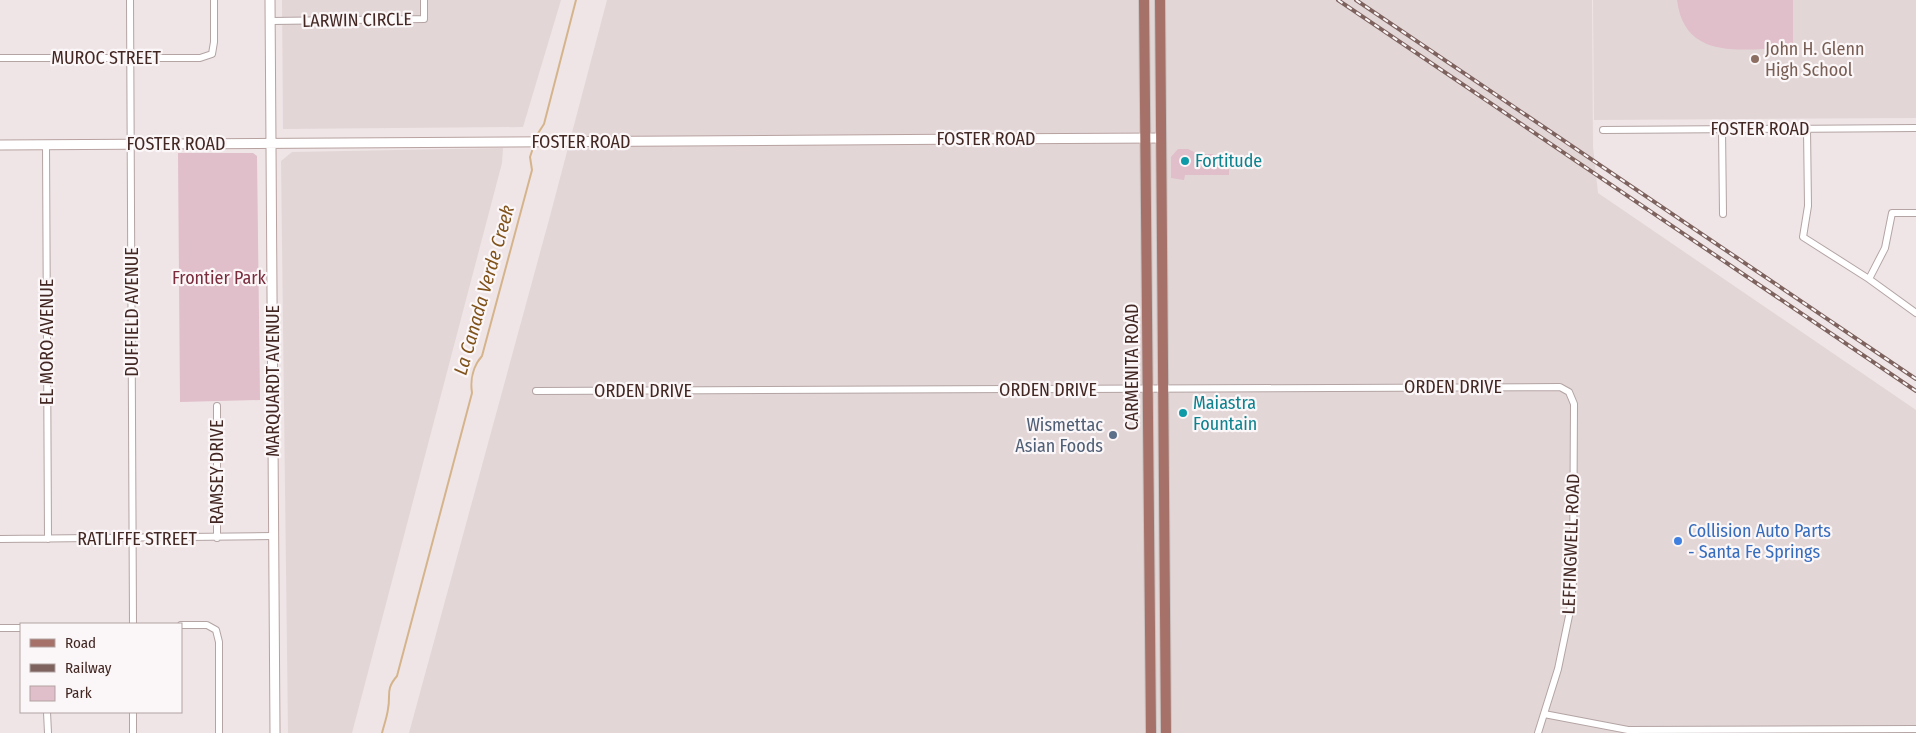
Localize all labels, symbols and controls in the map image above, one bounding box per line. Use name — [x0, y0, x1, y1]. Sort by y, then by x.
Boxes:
street label: LARWIN CIRCLE — [302, 8, 412, 32]
place label: John H. Glenn High School — [1765, 38, 1864, 81]
street label: MUROC STREET — [51, 47, 161, 69]
marker: John H. Glenn High School — [1749, 53, 1761, 65]
street label: FOSTER ROAD — [1711, 118, 1809, 140]
street label: FOSTER ROAD — [937, 128, 1035, 150]
street label: FOSTER ROAD — [532, 131, 630, 153]
street label: FOSTER ROAD — [127, 133, 225, 155]
place label: Fortitude — [1195, 150, 1262, 172]
marker: Fortitude — [1179, 155, 1191, 167]
water label: La Canada Verde Creek — [449, 202, 519, 378]
street label: DUFFIELD AVENUE — [121, 247, 143, 377]
park label: Frontier Park — [172, 267, 267, 289]
street label: EL MORO AVENUE — [36, 279, 58, 405]
street label: CARMENITA ROAD — [1121, 303, 1143, 431]
street label: MARQUARDT AVENUE — [262, 305, 284, 457]
street label: ORDEN DRIVE — [1404, 376, 1502, 398]
street label: ORDEN DRIVE — [999, 379, 1097, 401]
street label: ORDEN DRIVE — [594, 380, 692, 402]
place label: Maiastra Fountain — [1193, 392, 1257, 435]
marker: Maiastra Fountain — [1177, 407, 1189, 419]
place label: Wismettac Asian Foods — [1015, 414, 1103, 457]
street label: RAMSEY DRIVE — [206, 420, 228, 524]
marker: Wismettac Asian Foods — [1107, 429, 1119, 441]
street label: LEFFINGWELL ROAD — [1558, 473, 1584, 615]
place label: Collision Auto Parts - Santa Fe Springs — [1688, 520, 1831, 563]
street label: RATLIFFE STREET — [77, 528, 198, 550]
marker: Collision Auto Parts - Santa Fe Springs — [1672, 535, 1684, 547]
legend — [20, 623, 182, 713]
text: Road — [65, 634, 96, 652]
text: Railway — [65, 659, 112, 677]
text: Park — [65, 684, 92, 702]

